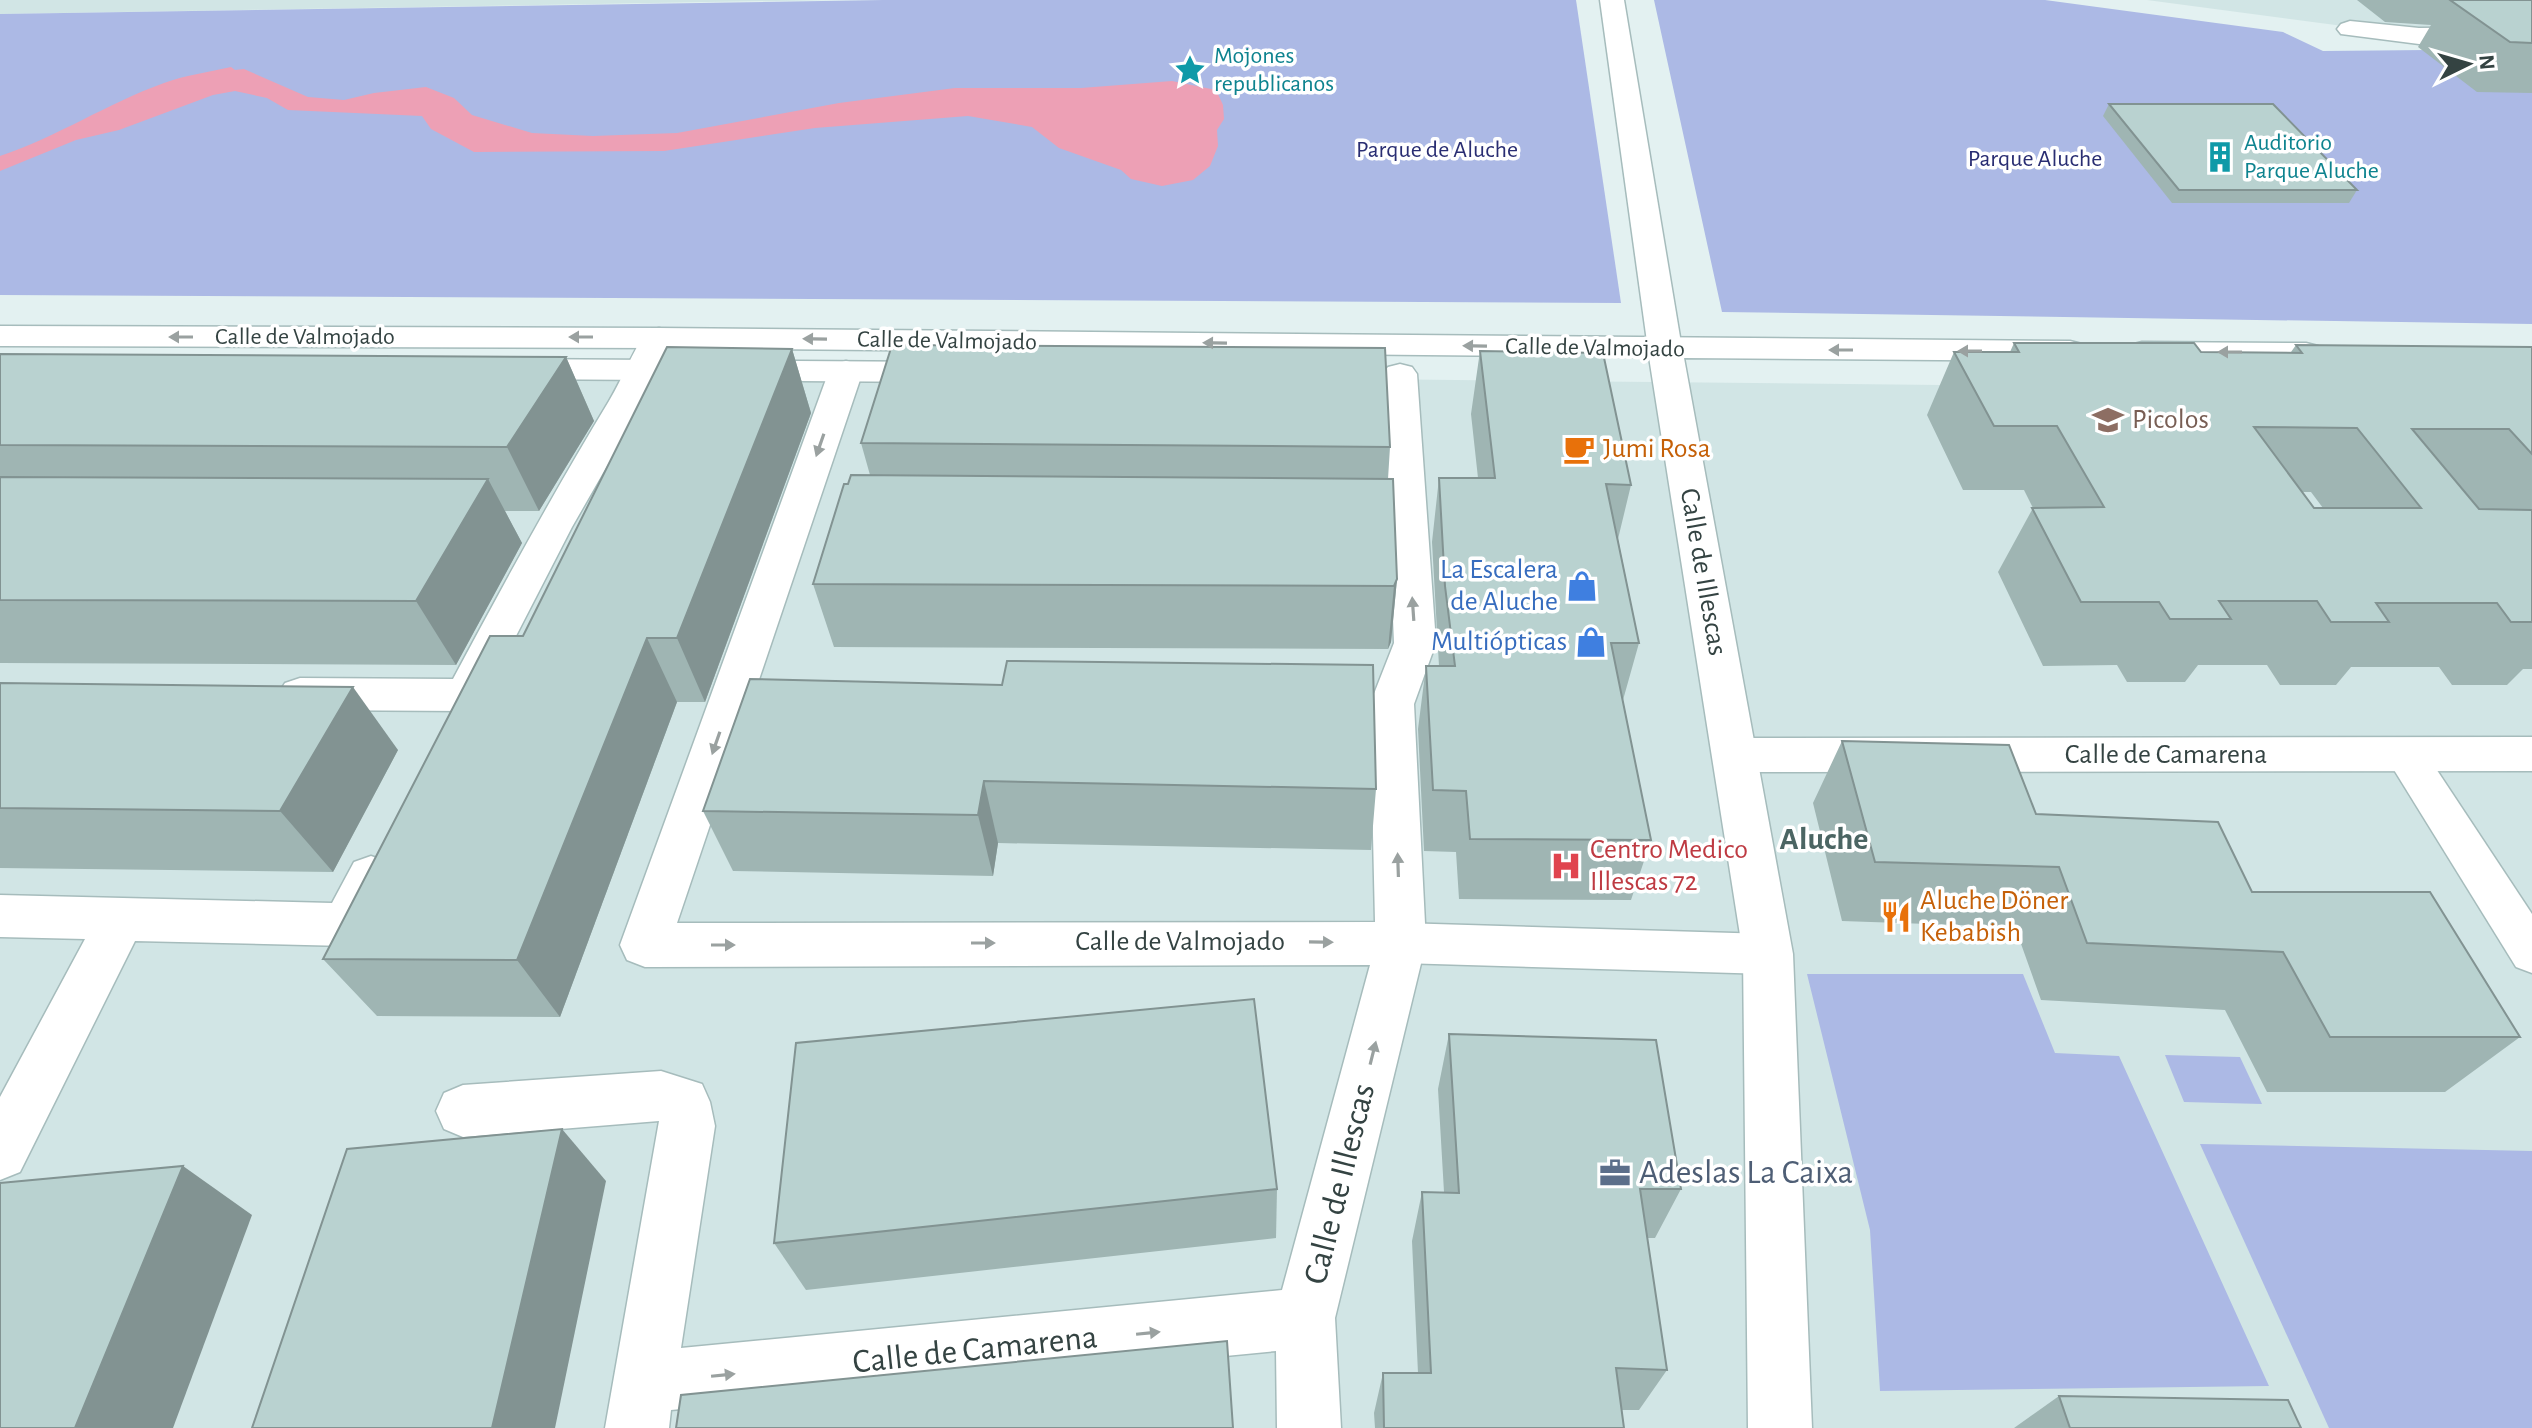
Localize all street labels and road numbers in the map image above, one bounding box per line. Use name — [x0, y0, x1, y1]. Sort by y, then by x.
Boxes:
street label: Calle de Valmojado — [215, 325, 395, 349]
street label: Calle de Valmojado — [857, 327, 1037, 355]
street label: Calle de Valmojado — [1505, 334, 1685, 362]
street label: Calle de Illescas — [1675, 486, 1731, 658]
street label: Calle de Camarena — [2065, 741, 2267, 769]
street label: Calle de Valmojado — [1075, 928, 1285, 956]
street label: Calle de Illescas — [1299, 1080, 1381, 1288]
street label: Calle de Camarena — [851, 1320, 1099, 1380]

